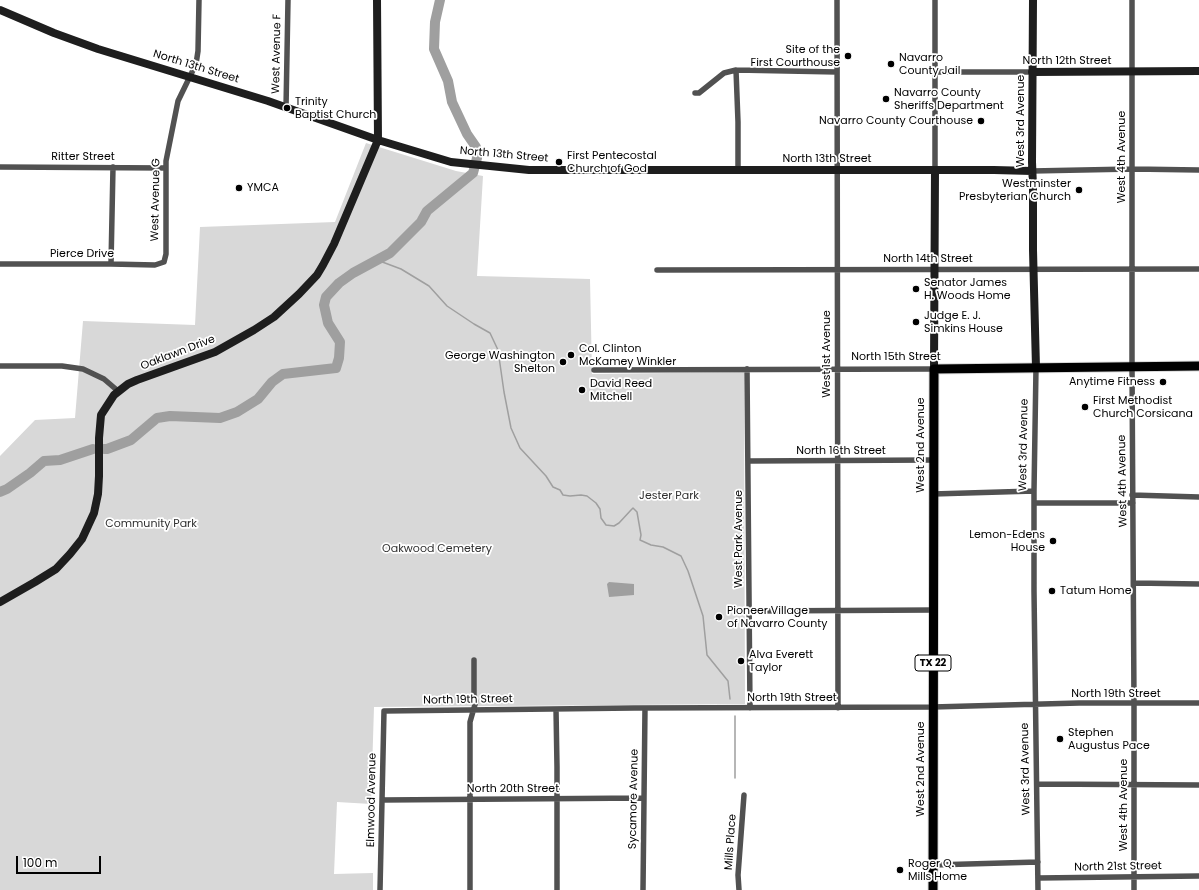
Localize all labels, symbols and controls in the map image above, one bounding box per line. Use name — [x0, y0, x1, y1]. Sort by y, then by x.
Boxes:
street label: West Avenue F — [270, 14, 284, 94]
place label: Site of the First Courthouse — [751, 43, 840, 69]
street label: North 13th Street — [151, 48, 241, 86]
marker: Site of the First Courthouse — [843, 51, 853, 61]
place label: Navarro County Jail — [899, 51, 960, 77]
street label: North 12th Street — [1023, 54, 1111, 68]
marker: Navarro County Jail — [886, 59, 896, 69]
street label: West 3rd Avenue — [1014, 75, 1028, 167]
place label: Navarro County Sheriffs Department — [894, 86, 1004, 112]
marker: Navarro County Sheriffs Department — [881, 94, 891, 104]
place label: Trinity Baptist Church — [295, 95, 376, 121]
marker: Trinity Baptist Church — [282, 103, 292, 113]
street label: West 4th Avenue — [1115, 111, 1129, 203]
place label: Navarro County Courthouse — [819, 114, 973, 128]
marker: Navarro County Courthouse — [976, 116, 986, 126]
street label: North 13th Street — [459, 145, 549, 165]
place label: First Pentecostal Church of God — [567, 149, 657, 175]
street label: Ritter Street — [51, 150, 115, 164]
street label: North 13th Street — [782, 152, 872, 166]
marker: First Pentecostal Church of God — [554, 157, 564, 167]
street label: West Avenue G — [149, 158, 163, 242]
place label: Westminster Presbyterian Church — [959, 177, 1071, 203]
place label: YMCA — [247, 181, 279, 195]
marker: YMCA — [234, 183, 244, 193]
marker: Westminster Presbyterian Church — [1074, 185, 1084, 195]
street label: Pierce Drive — [50, 247, 114, 261]
street label: North 14th Street — [883, 252, 973, 266]
place label: Senator James H. Woods Home — [924, 276, 1011, 302]
marker: Senator James H. Woods Home — [911, 284, 921, 294]
place label: Judge E. J. Simkins House — [924, 309, 1003, 335]
street label: West 1st Avenue — [820, 310, 834, 398]
marker: Judge E. J. Simkins House — [911, 317, 921, 327]
street label: Oaklawn Drive — [139, 333, 217, 373]
place label: Col. Clinton McKamey Winkler — [579, 342, 676, 368]
place label: George Washington Shelton — [445, 349, 555, 375]
marker: Col. Clinton McKamey Winkler — [566, 350, 576, 360]
street label: North 15th Street — [851, 350, 941, 364]
marker: George Washington Shelton — [558, 357, 568, 367]
place label: Anytime Fitness — [1069, 375, 1155, 389]
place label: David Reed Mitchell — [590, 377, 652, 403]
marker: Anytime Fitness — [1158, 377, 1168, 387]
marker: David Reed Mitchell — [577, 385, 587, 395]
place label: First Methodist Church Corsicana — [1093, 394, 1193, 420]
street label: West 2nd Avenue — [914, 397, 928, 493]
street label: West 3rd Avenue — [1017, 399, 1031, 491]
marker: First Methodist Church Corsicana — [1080, 402, 1090, 412]
street label: West 4th Avenue — [1116, 435, 1130, 527]
street label: North 16th Street — [796, 444, 886, 458]
park label: Jester Park — [639, 489, 699, 503]
street label: West Park Avenue — [732, 490, 746, 588]
park label: Community Park — [105, 517, 197, 531]
place label: Lemon-Edens House — [969, 528, 1045, 554]
marker: Lemon-Edens House — [1048, 536, 1058, 546]
park label: Oakwood Cemetery — [382, 542, 492, 556]
place label: Tatum Home — [1060, 584, 1131, 598]
marker: Tatum Home — [1047, 586, 1057, 596]
place label: Pioneer Village of Navarro County — [727, 604, 827, 630]
marker: Pioneer Village of Navarro County — [714, 612, 724, 622]
place label: Alva Everett Taylor — [749, 648, 813, 674]
road number: TX 22 — [915, 655, 951, 671]
marker: Alva Everett Taylor — [736, 656, 746, 666]
street label: North 19th Street — [1071, 687, 1161, 701]
street label: North 19th Street — [747, 691, 837, 705]
street label: North 19th Street — [423, 693, 513, 707]
street label: West 2nd Avenue — [914, 721, 928, 817]
street label: West 3rd Avenue — [1019, 723, 1033, 815]
place label: Stephen Augustus Pace — [1068, 726, 1150, 752]
marker: Stephen Augustus Pace — [1055, 734, 1065, 744]
street label: Sycamore Avenue — [627, 749, 641, 849]
street label: Elmwood Avenue — [365, 753, 379, 847]
street label: West 4th Avenue — [1117, 759, 1131, 851]
street label: North 20th Street — [467, 782, 559, 796]
street label: Mills Place — [722, 813, 740, 871]
scale bar — [18, 848, 103, 874]
text: 100 m — [23, 854, 57, 871]
place label: Roger Q. Mills Home — [908, 857, 967, 883]
street label: North 21st Street — [1074, 860, 1162, 874]
marker: Roger Q. Mills Home — [895, 865, 905, 875]

